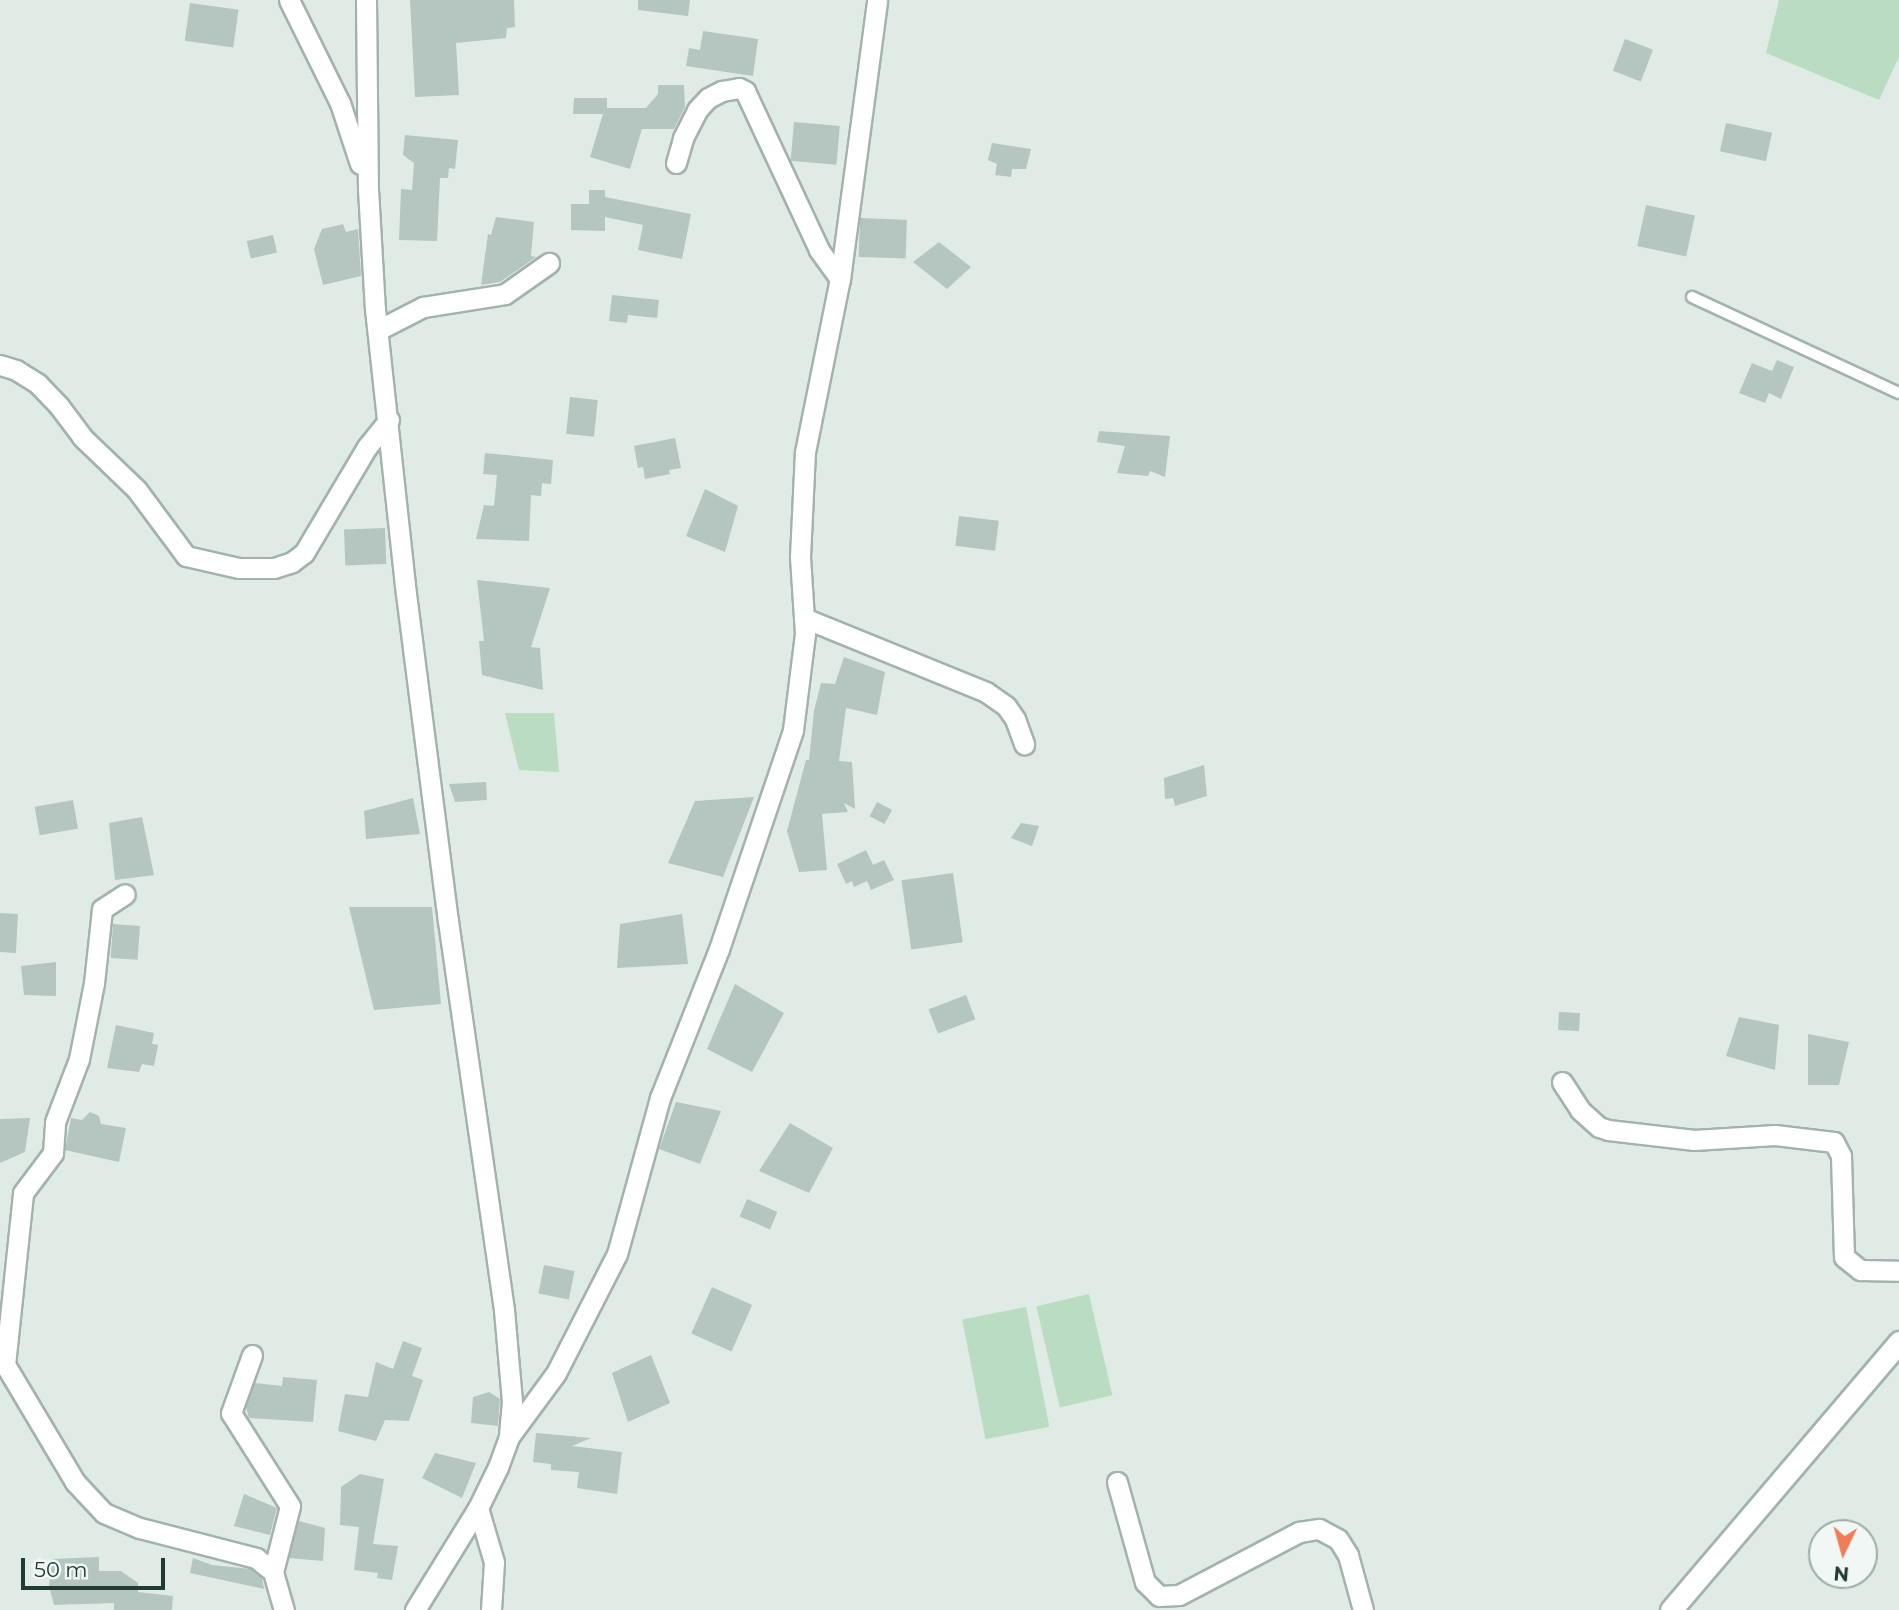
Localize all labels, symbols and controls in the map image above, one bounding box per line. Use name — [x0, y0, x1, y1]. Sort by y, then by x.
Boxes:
north arrow — [1808, 1519, 1878, 1589]
scale bar — [24, 1544, 168, 1588]
text: 50 m — [34, 1557, 88, 1582]
text: N — [1833, 1561, 1850, 1586]

